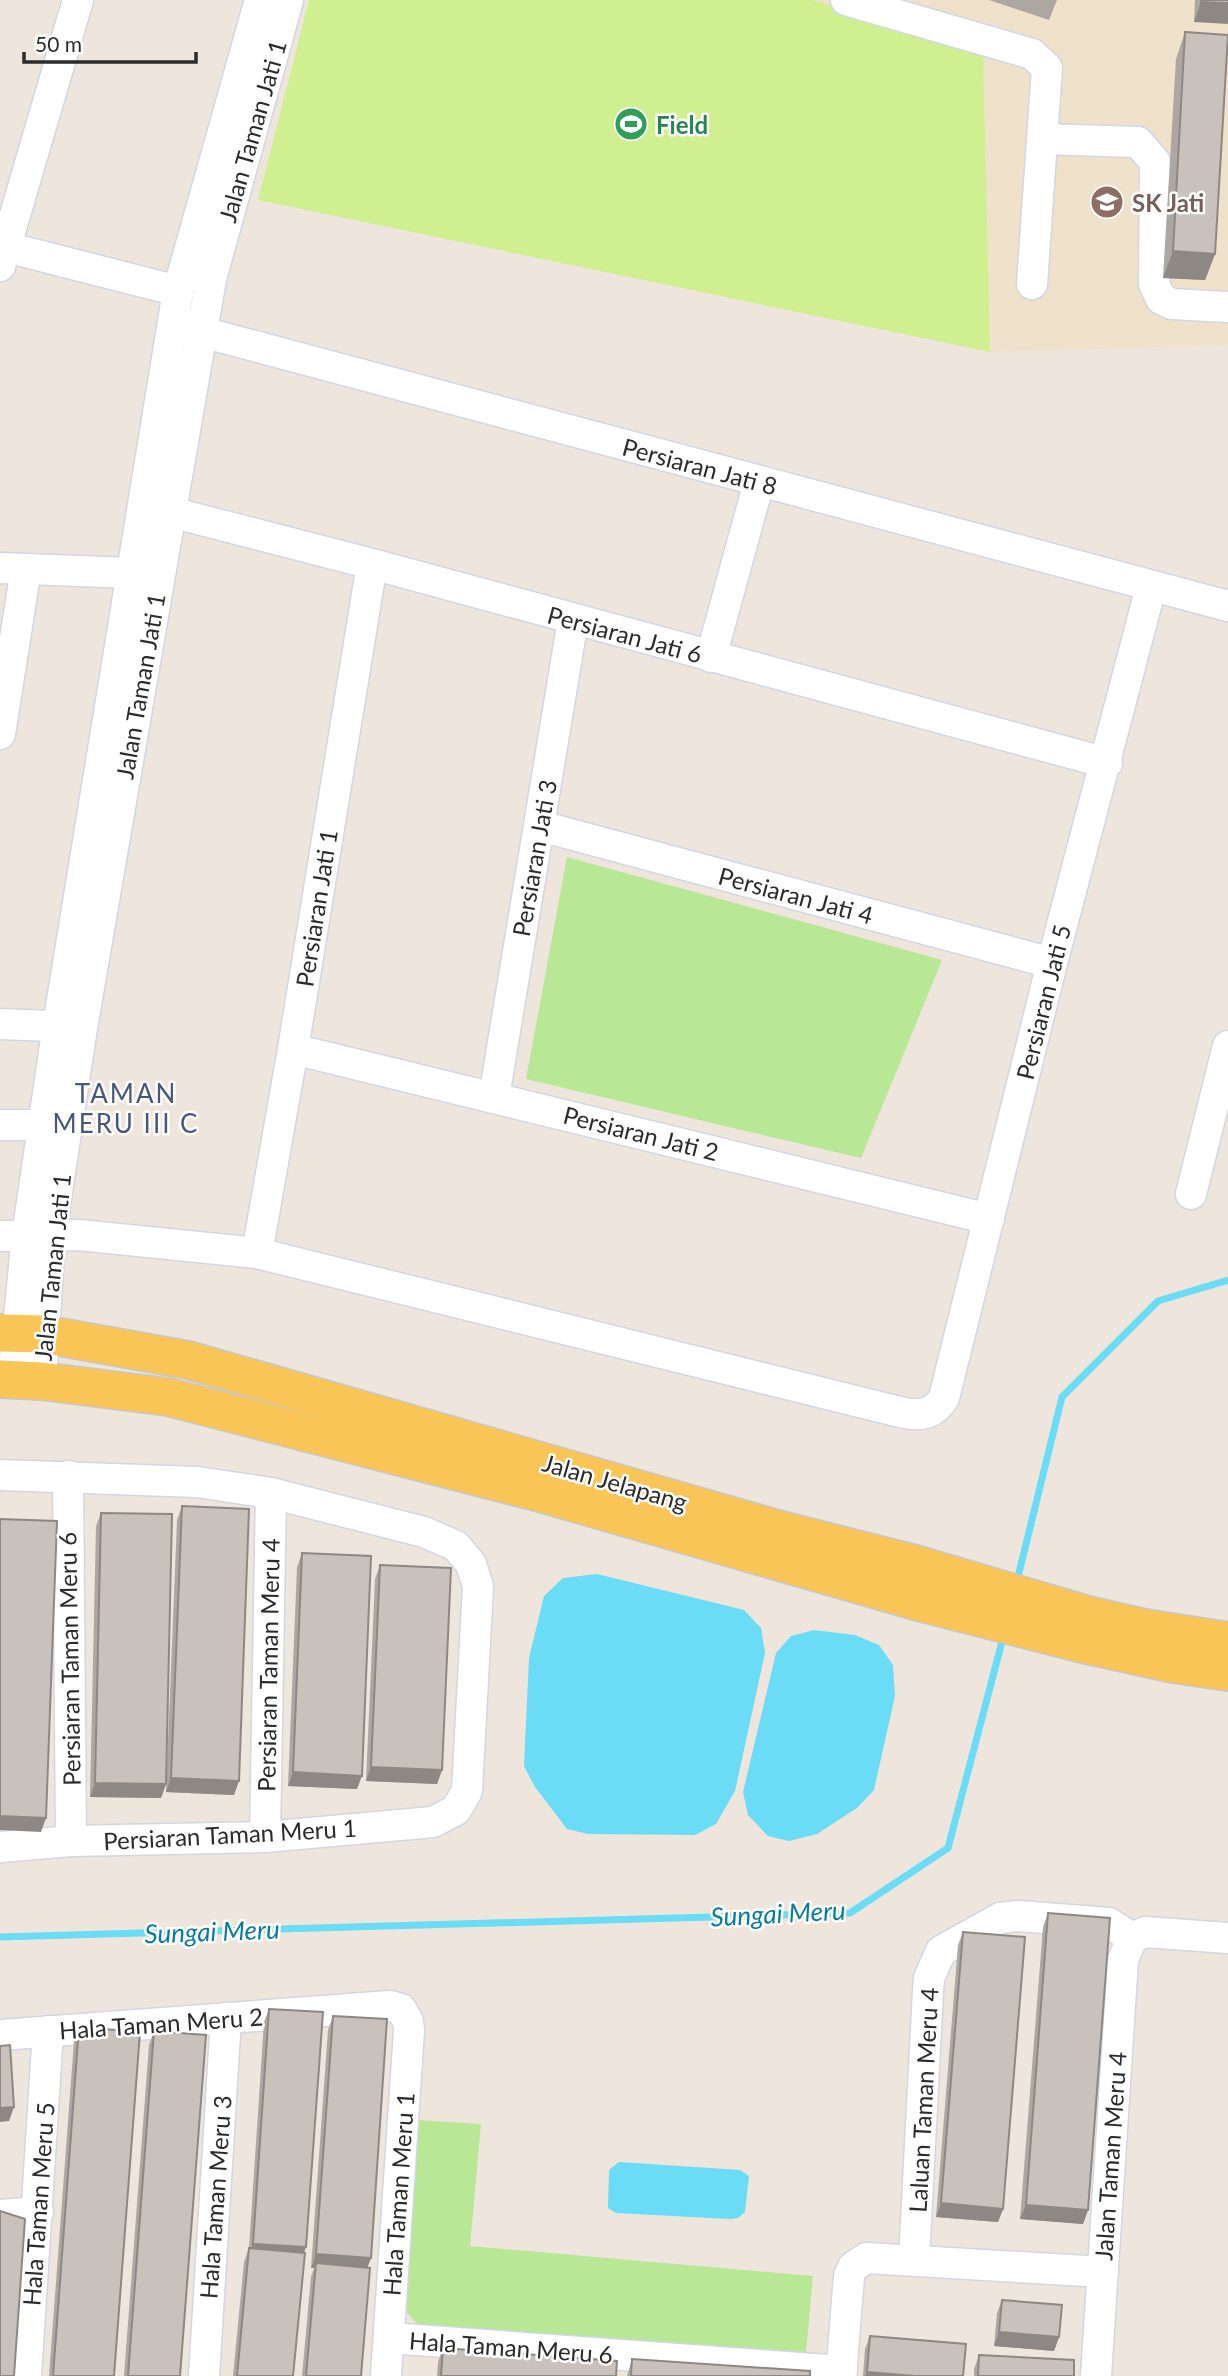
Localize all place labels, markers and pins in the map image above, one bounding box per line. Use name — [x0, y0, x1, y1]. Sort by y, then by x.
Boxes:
sports icon: Field — [612, 105, 650, 143]
place label: Field — [656, 110, 708, 139]
school or university icon: SK Jati — [1088, 183, 1126, 221]
place label: SK Jati — [1132, 188, 1204, 217]

